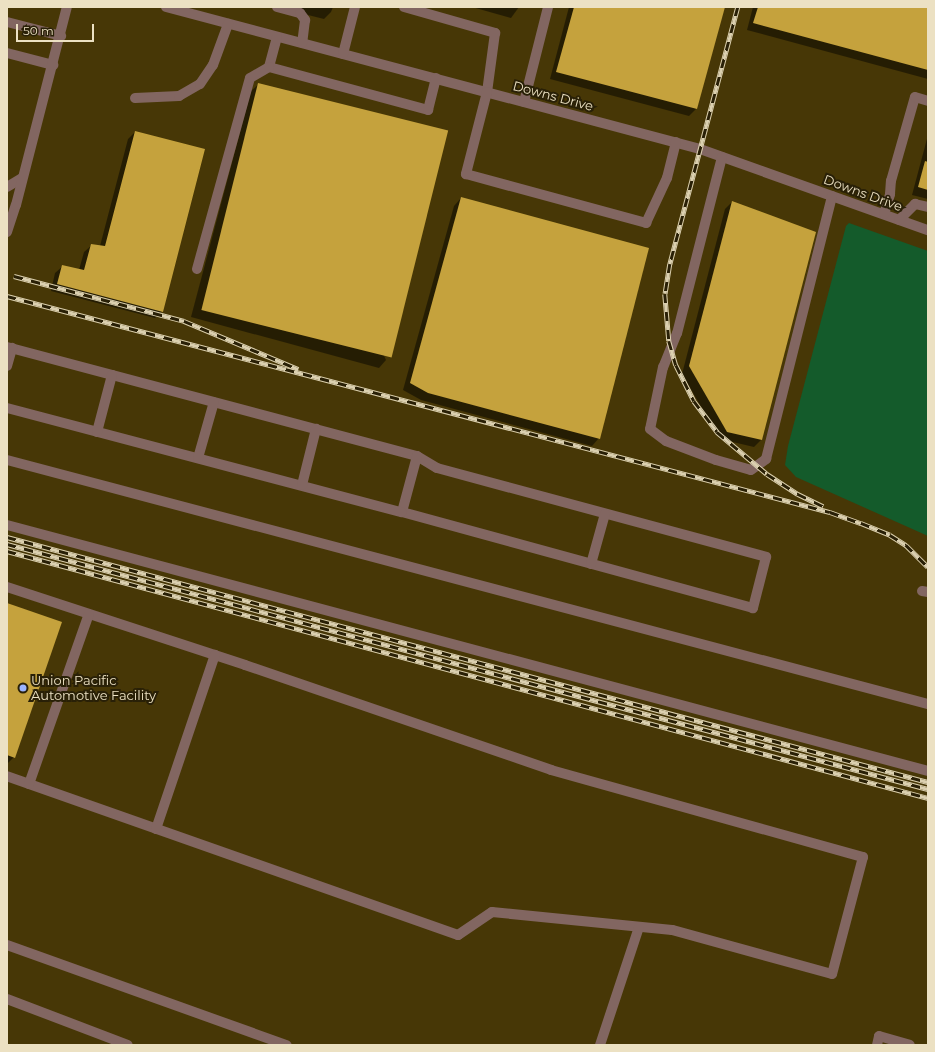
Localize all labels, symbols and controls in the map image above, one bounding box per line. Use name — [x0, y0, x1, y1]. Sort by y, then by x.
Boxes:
scale bar — [18, 16, 96, 42]
text: 50 m — [23, 23, 54, 38]
street label: Downs Drive — [511, 78, 595, 114]
street label: Downs Drive — [821, 172, 905, 214]
place label: Union Pacific Automotive Facility — [31, 673, 156, 704]
marker: Union Pacific Automotive Facility — [18, 683, 28, 693]

